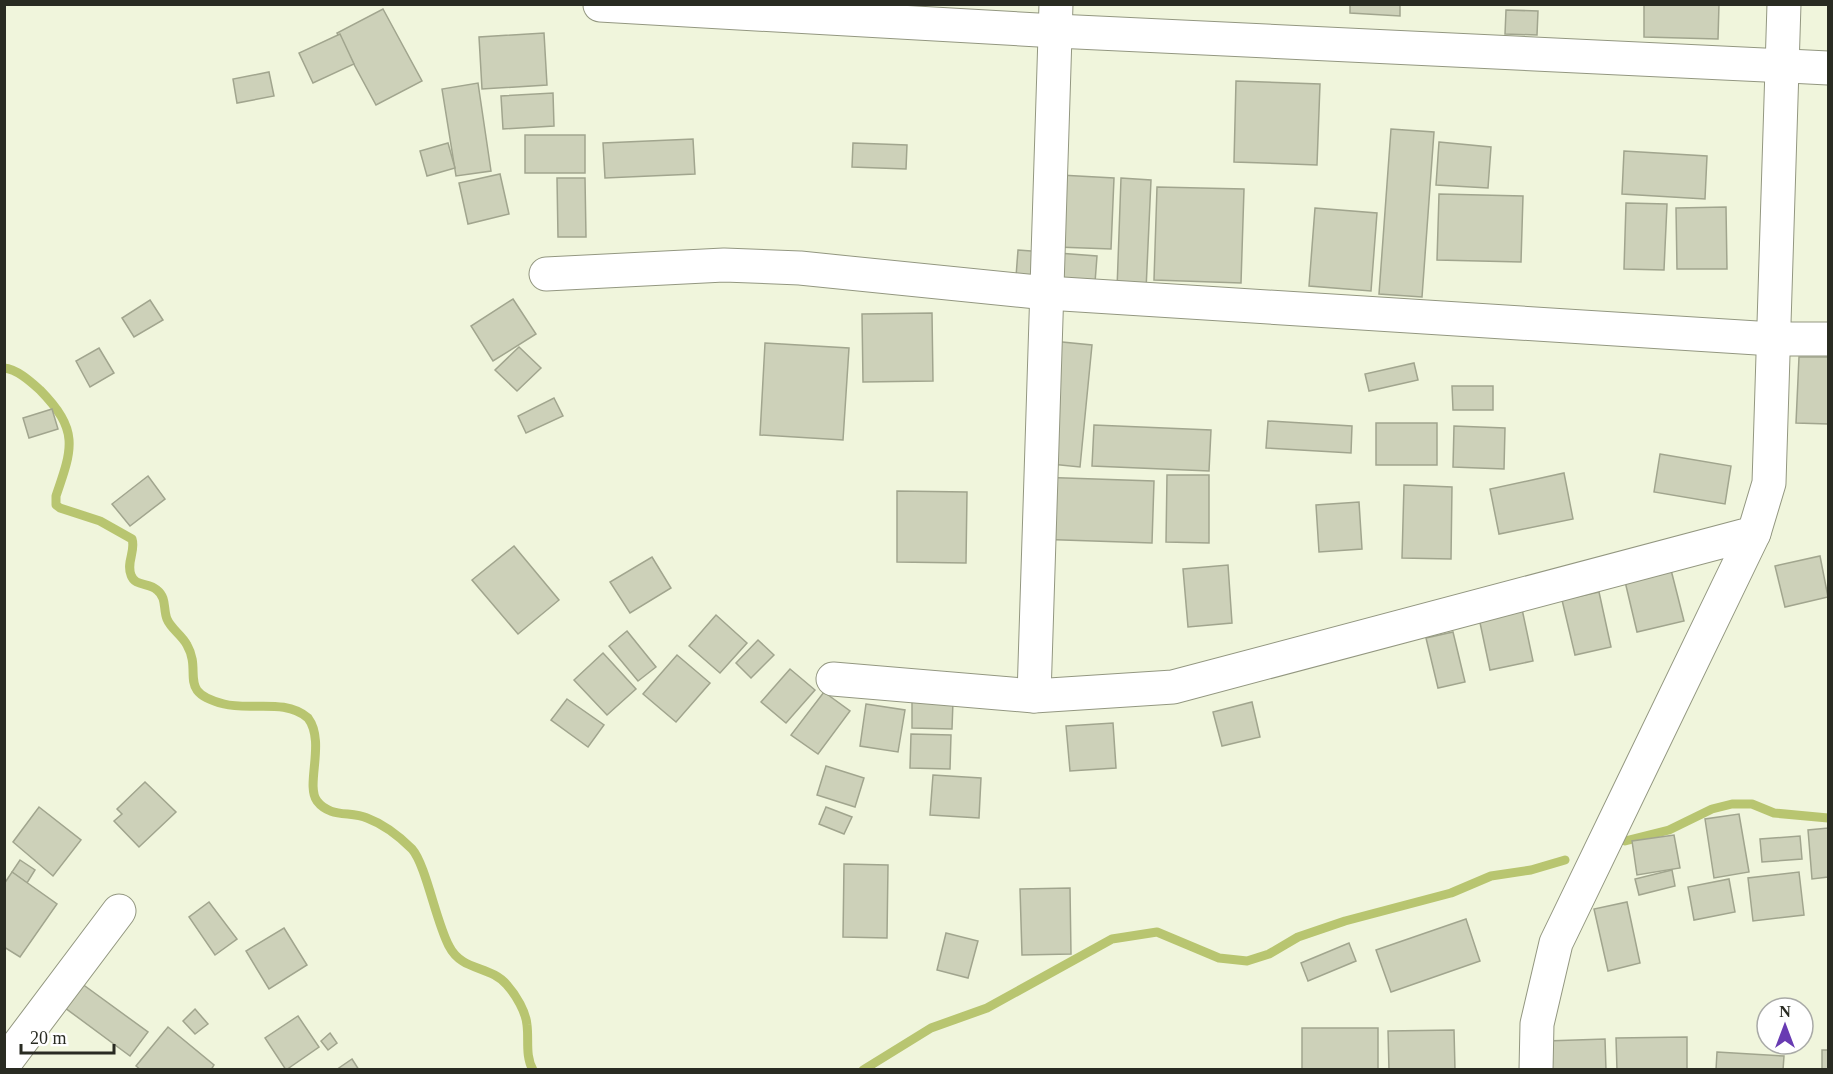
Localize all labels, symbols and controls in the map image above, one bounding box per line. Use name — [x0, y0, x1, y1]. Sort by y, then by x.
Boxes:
north arrow — [1755, 996, 1815, 1056]
text: N — [1779, 1003, 1791, 1020]
scale bar — [21, 1017, 114, 1055]
text: 20 m — [30, 1028, 67, 1048]

